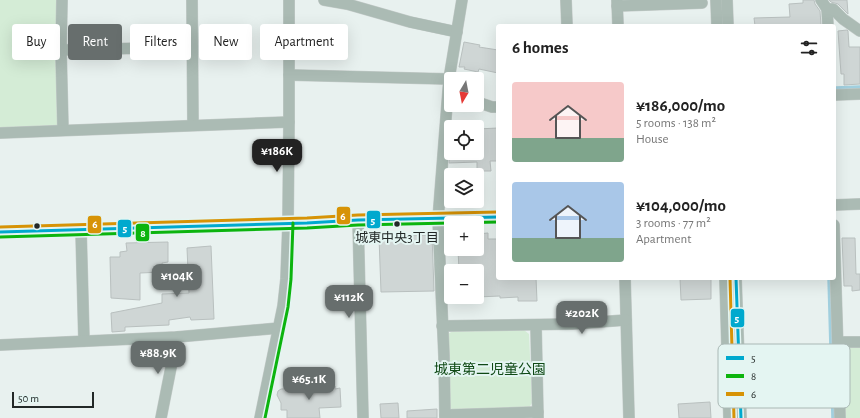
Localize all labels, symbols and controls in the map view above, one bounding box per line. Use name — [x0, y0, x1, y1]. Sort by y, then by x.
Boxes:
chip: Buy — [12, 24, 60, 60]
chip: Rent — [68, 24, 122, 60]
chip: Filters — [130, 24, 191, 60]
chip: New — [199, 24, 252, 60]
chip: Apartment — [260, 24, 348, 60]
icon: filters — [798, 37, 820, 59]
text: 6 homes — [512, 39, 568, 56]
north arrow — [444, 72, 484, 112]
map controls — [444, 72, 484, 304]
text: ¥186,000/mo — [636, 97, 725, 114]
icon: home — [544, 98, 592, 146]
text: 5 rooms · 138 m² — [636, 117, 716, 130]
button: locate — [444, 120, 484, 160]
text: House — [636, 133, 668, 146]
pin: ¥186K — [249, 139, 305, 173]
text: ¥186K — [261, 145, 293, 158]
button: layers — [444, 168, 484, 208]
text: ¥104,000/mo — [636, 197, 726, 214]
icon: home — [544, 198, 592, 246]
line badge: 6 — [336, 206, 351, 225]
line badge: 5 — [366, 210, 381, 229]
text: 6 — [340, 211, 346, 222]
line badge: 6 — [87, 215, 102, 234]
text: 5 — [371, 215, 376, 226]
button: + — [444, 216, 484, 256]
text: 3 rooms · 77 m² — [636, 217, 711, 230]
text: 6 — [92, 219, 98, 230]
line badge: 5 — [117, 219, 132, 238]
marker: 城東中央3丁目 — [392, 219, 402, 229]
unlabelled marker — [32, 221, 42, 231]
text: 5 — [123, 223, 128, 234]
line badge: 8 — [135, 223, 150, 242]
text: 8 — [140, 228, 146, 239]
place label: 城東中央3丁目 — [355, 231, 439, 245]
text: Apartment — [636, 233, 691, 246]
pin: ¥104K — [149, 264, 205, 298]
button: − — [444, 264, 484, 304]
text: ¥104K — [161, 270, 193, 283]
pin: ¥112K — [321, 285, 377, 319]
text: ¥112K — [334, 291, 364, 304]
pin: ¥202K — [554, 301, 610, 335]
text: ¥202K — [565, 307, 599, 320]
line badge: 5 — [730, 308, 745, 328]
text: 5 — [735, 313, 740, 324]
pin: ¥88.9K — [125, 341, 191, 375]
legend — [718, 344, 850, 408]
text: ¥88.9K — [140, 347, 176, 360]
text: 5 — [751, 353, 756, 364]
park label: 城東第二児童公園 — [434, 361, 546, 377]
pin: ¥65.1K — [276, 367, 342, 401]
text: 8 — [751, 371, 756, 382]
text: ¥65.1K — [292, 373, 326, 386]
text: 6 — [751, 389, 756, 400]
scale bar — [12, 390, 94, 409]
text: 50 m — [18, 393, 39, 404]

